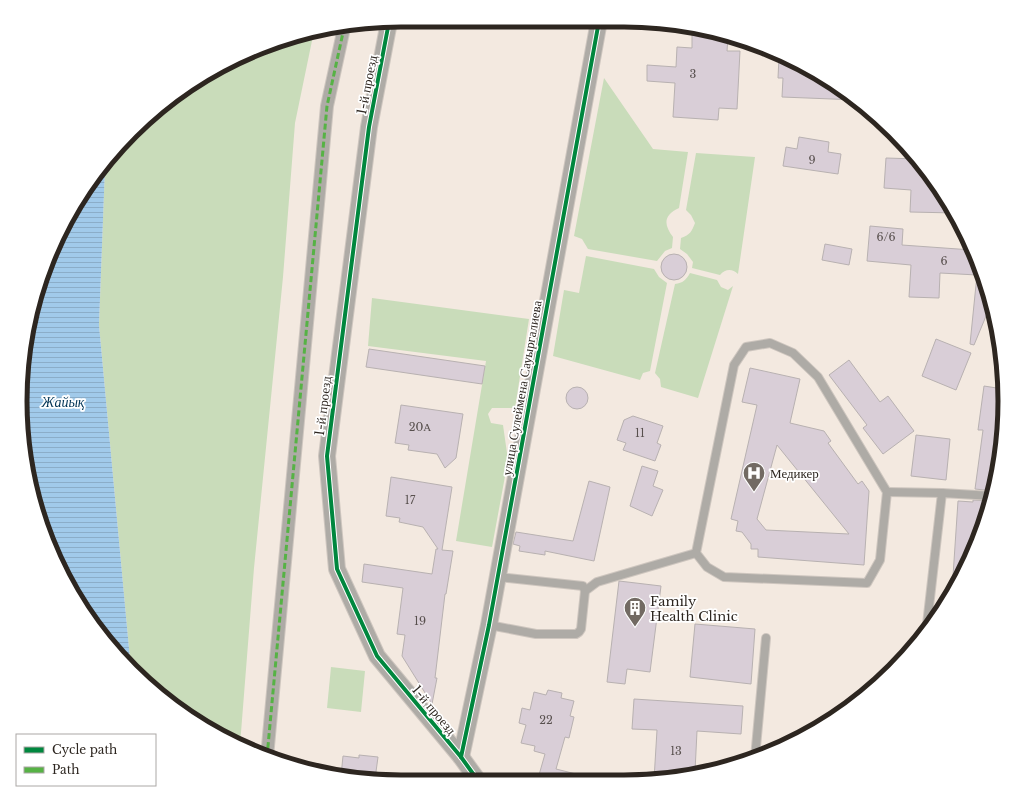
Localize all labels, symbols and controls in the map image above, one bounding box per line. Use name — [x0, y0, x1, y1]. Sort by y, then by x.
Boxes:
street label: 1-й проезд — [353, 54, 381, 116]
house number: 3 — [690, 67, 697, 81]
house number: 9 — [808, 153, 816, 167]
house number: 6/6 — [876, 230, 896, 244]
house number: 6 — [940, 254, 948, 268]
street label: улица Сулеймена Сауыргалиева — [498, 299, 546, 477]
street label: 1-й проезд — [311, 375, 335, 437]
water label: Жайық — [41, 393, 85, 411]
house number: 20А — [409, 420, 431, 434]
house number: 11 — [635, 426, 645, 440]
hospital icon: Медикер — [741, 460, 767, 493]
place label: Медикер — [770, 465, 819, 482]
house number: 17 — [405, 493, 416, 507]
place label: Family Health Clinic — [650, 593, 738, 625]
building icon: Family Health Clinic — [622, 595, 648, 628]
house number: 19 — [414, 614, 426, 628]
street label: 1-й проезд — [408, 682, 460, 739]
house number: 22 — [539, 713, 553, 727]
legend — [16, 734, 156, 786]
text: Cycle path — [52, 742, 117, 757]
house number: 13 — [670, 744, 682, 758]
text: Path — [52, 762, 80, 777]

